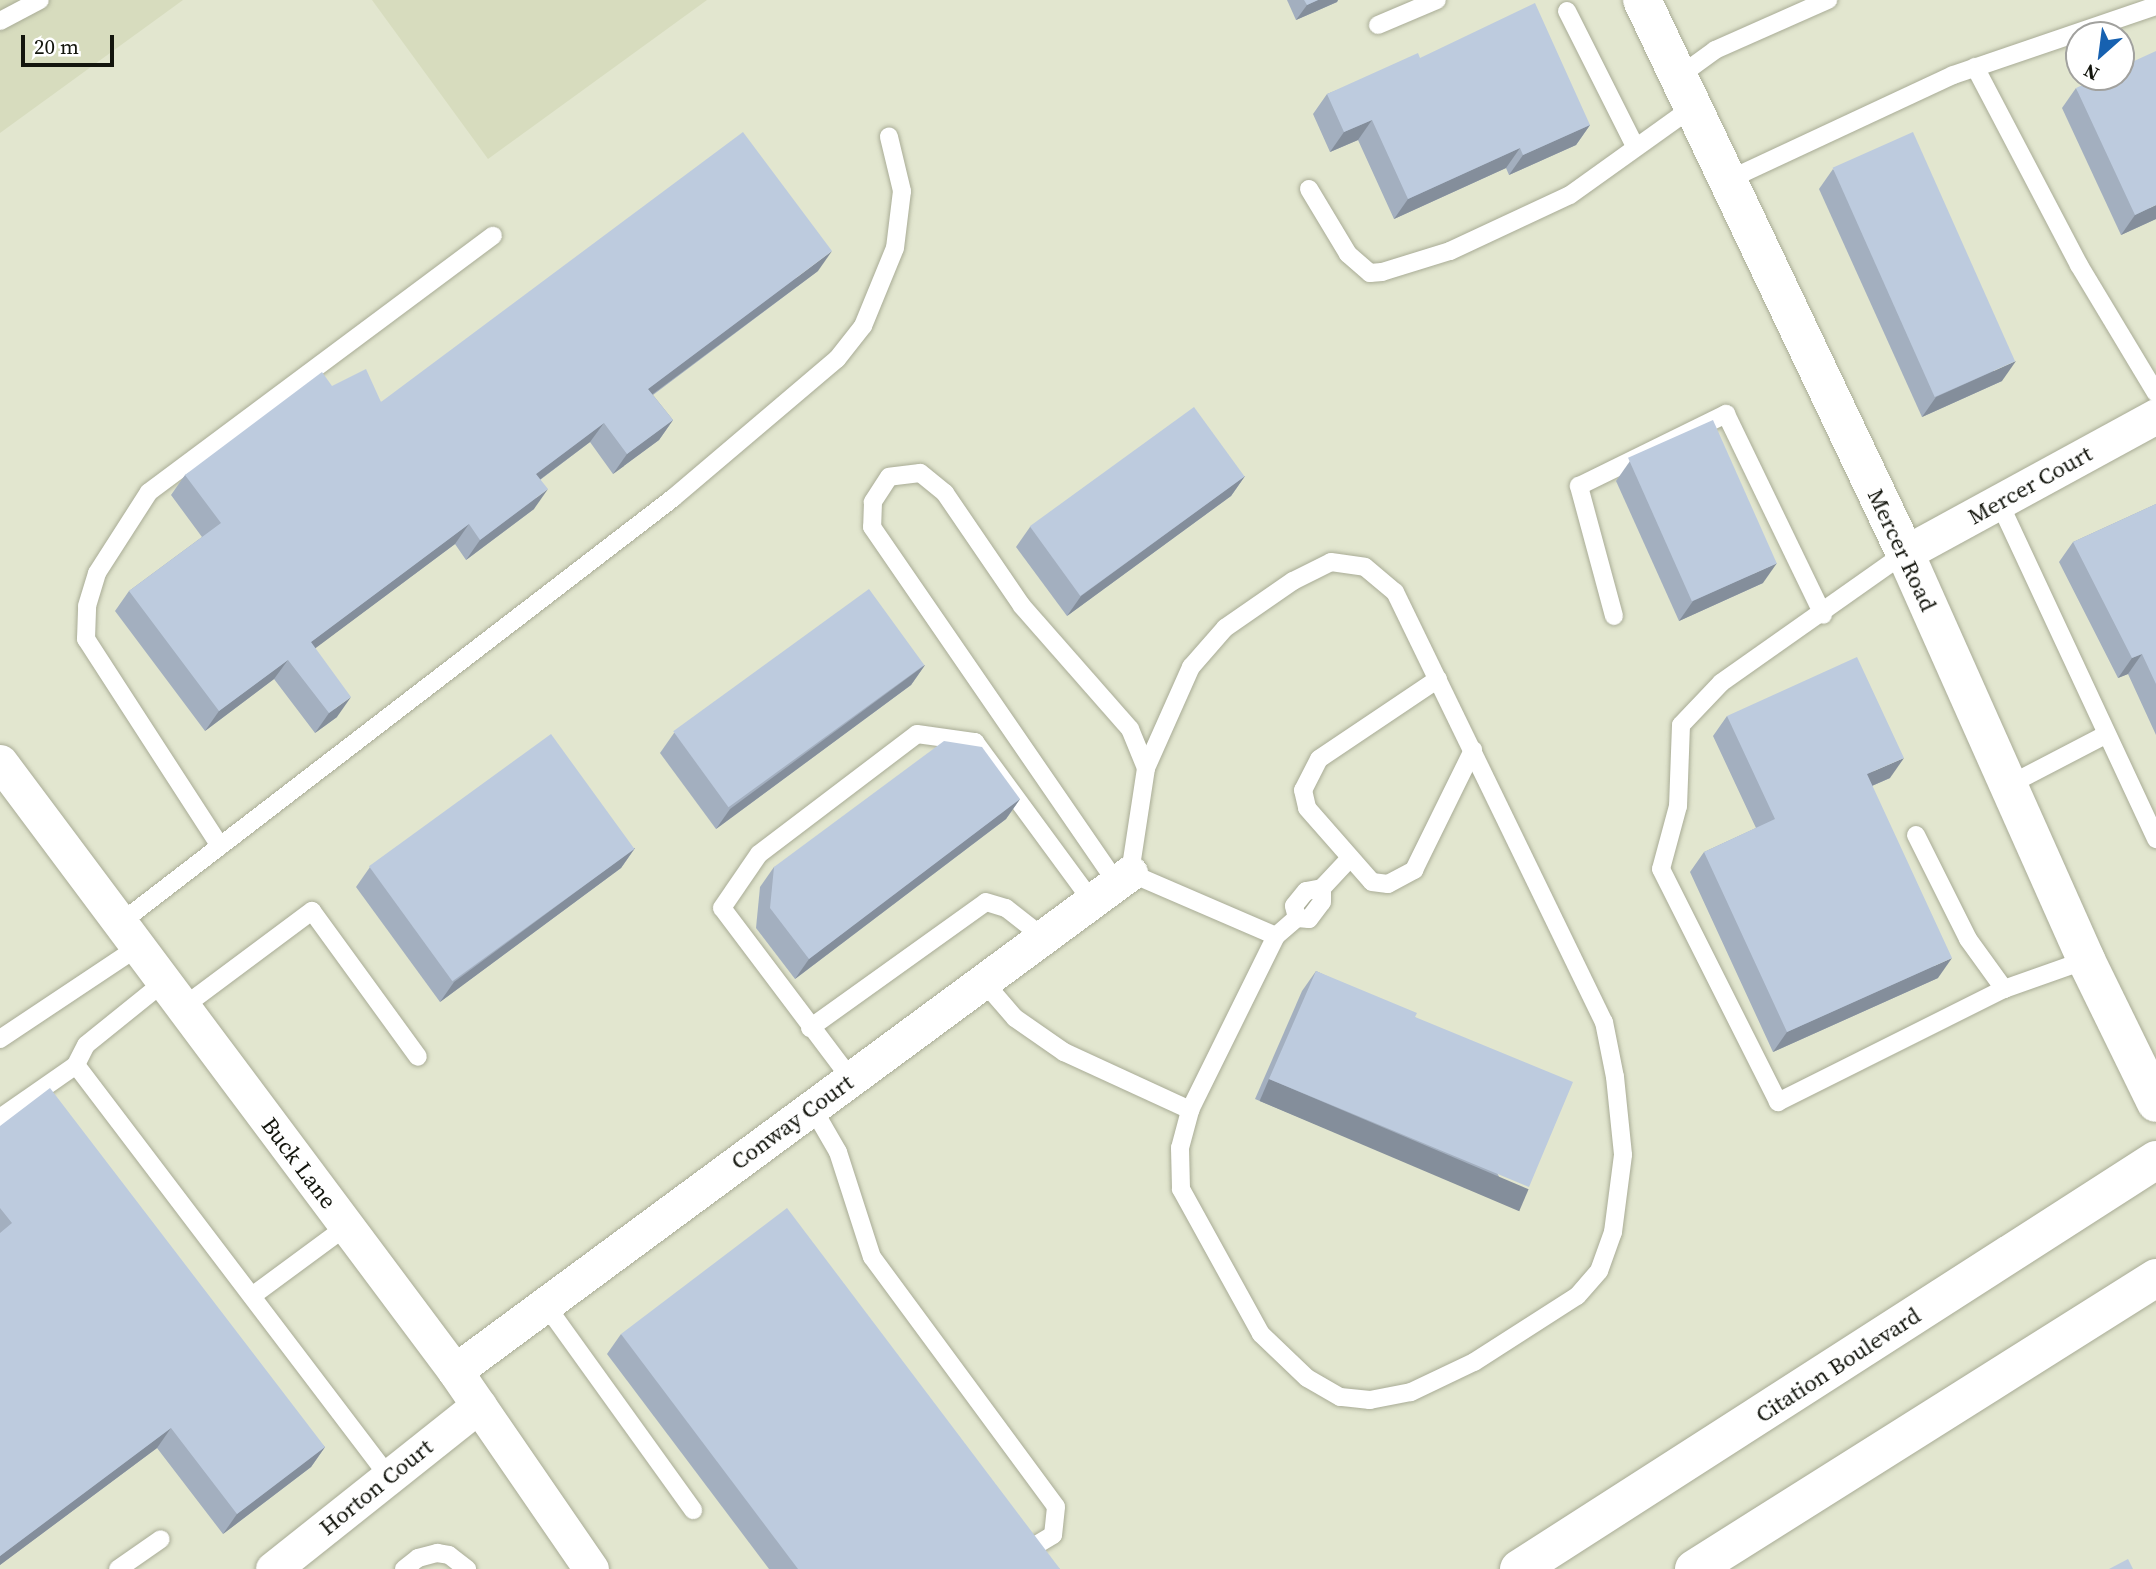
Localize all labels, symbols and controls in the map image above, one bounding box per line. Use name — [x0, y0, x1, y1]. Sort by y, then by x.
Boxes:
scale bar — [24, 21, 117, 65]
north arrow — [2065, 21, 2135, 91]
text: 20 m — [34, 32, 79, 61]
text: N — [2079, 58, 2103, 88]
street label: Mercer Court — [1963, 440, 2097, 530]
street label: Mercer Road — [1862, 484, 1942, 616]
street label: Conway Court — [726, 1068, 858, 1176]
street label: Buck Lane — [256, 1112, 342, 1214]
street label: Citation Boulevard — [1750, 1301, 1926, 1429]
street label: Horton Court — [314, 1433, 438, 1541]

